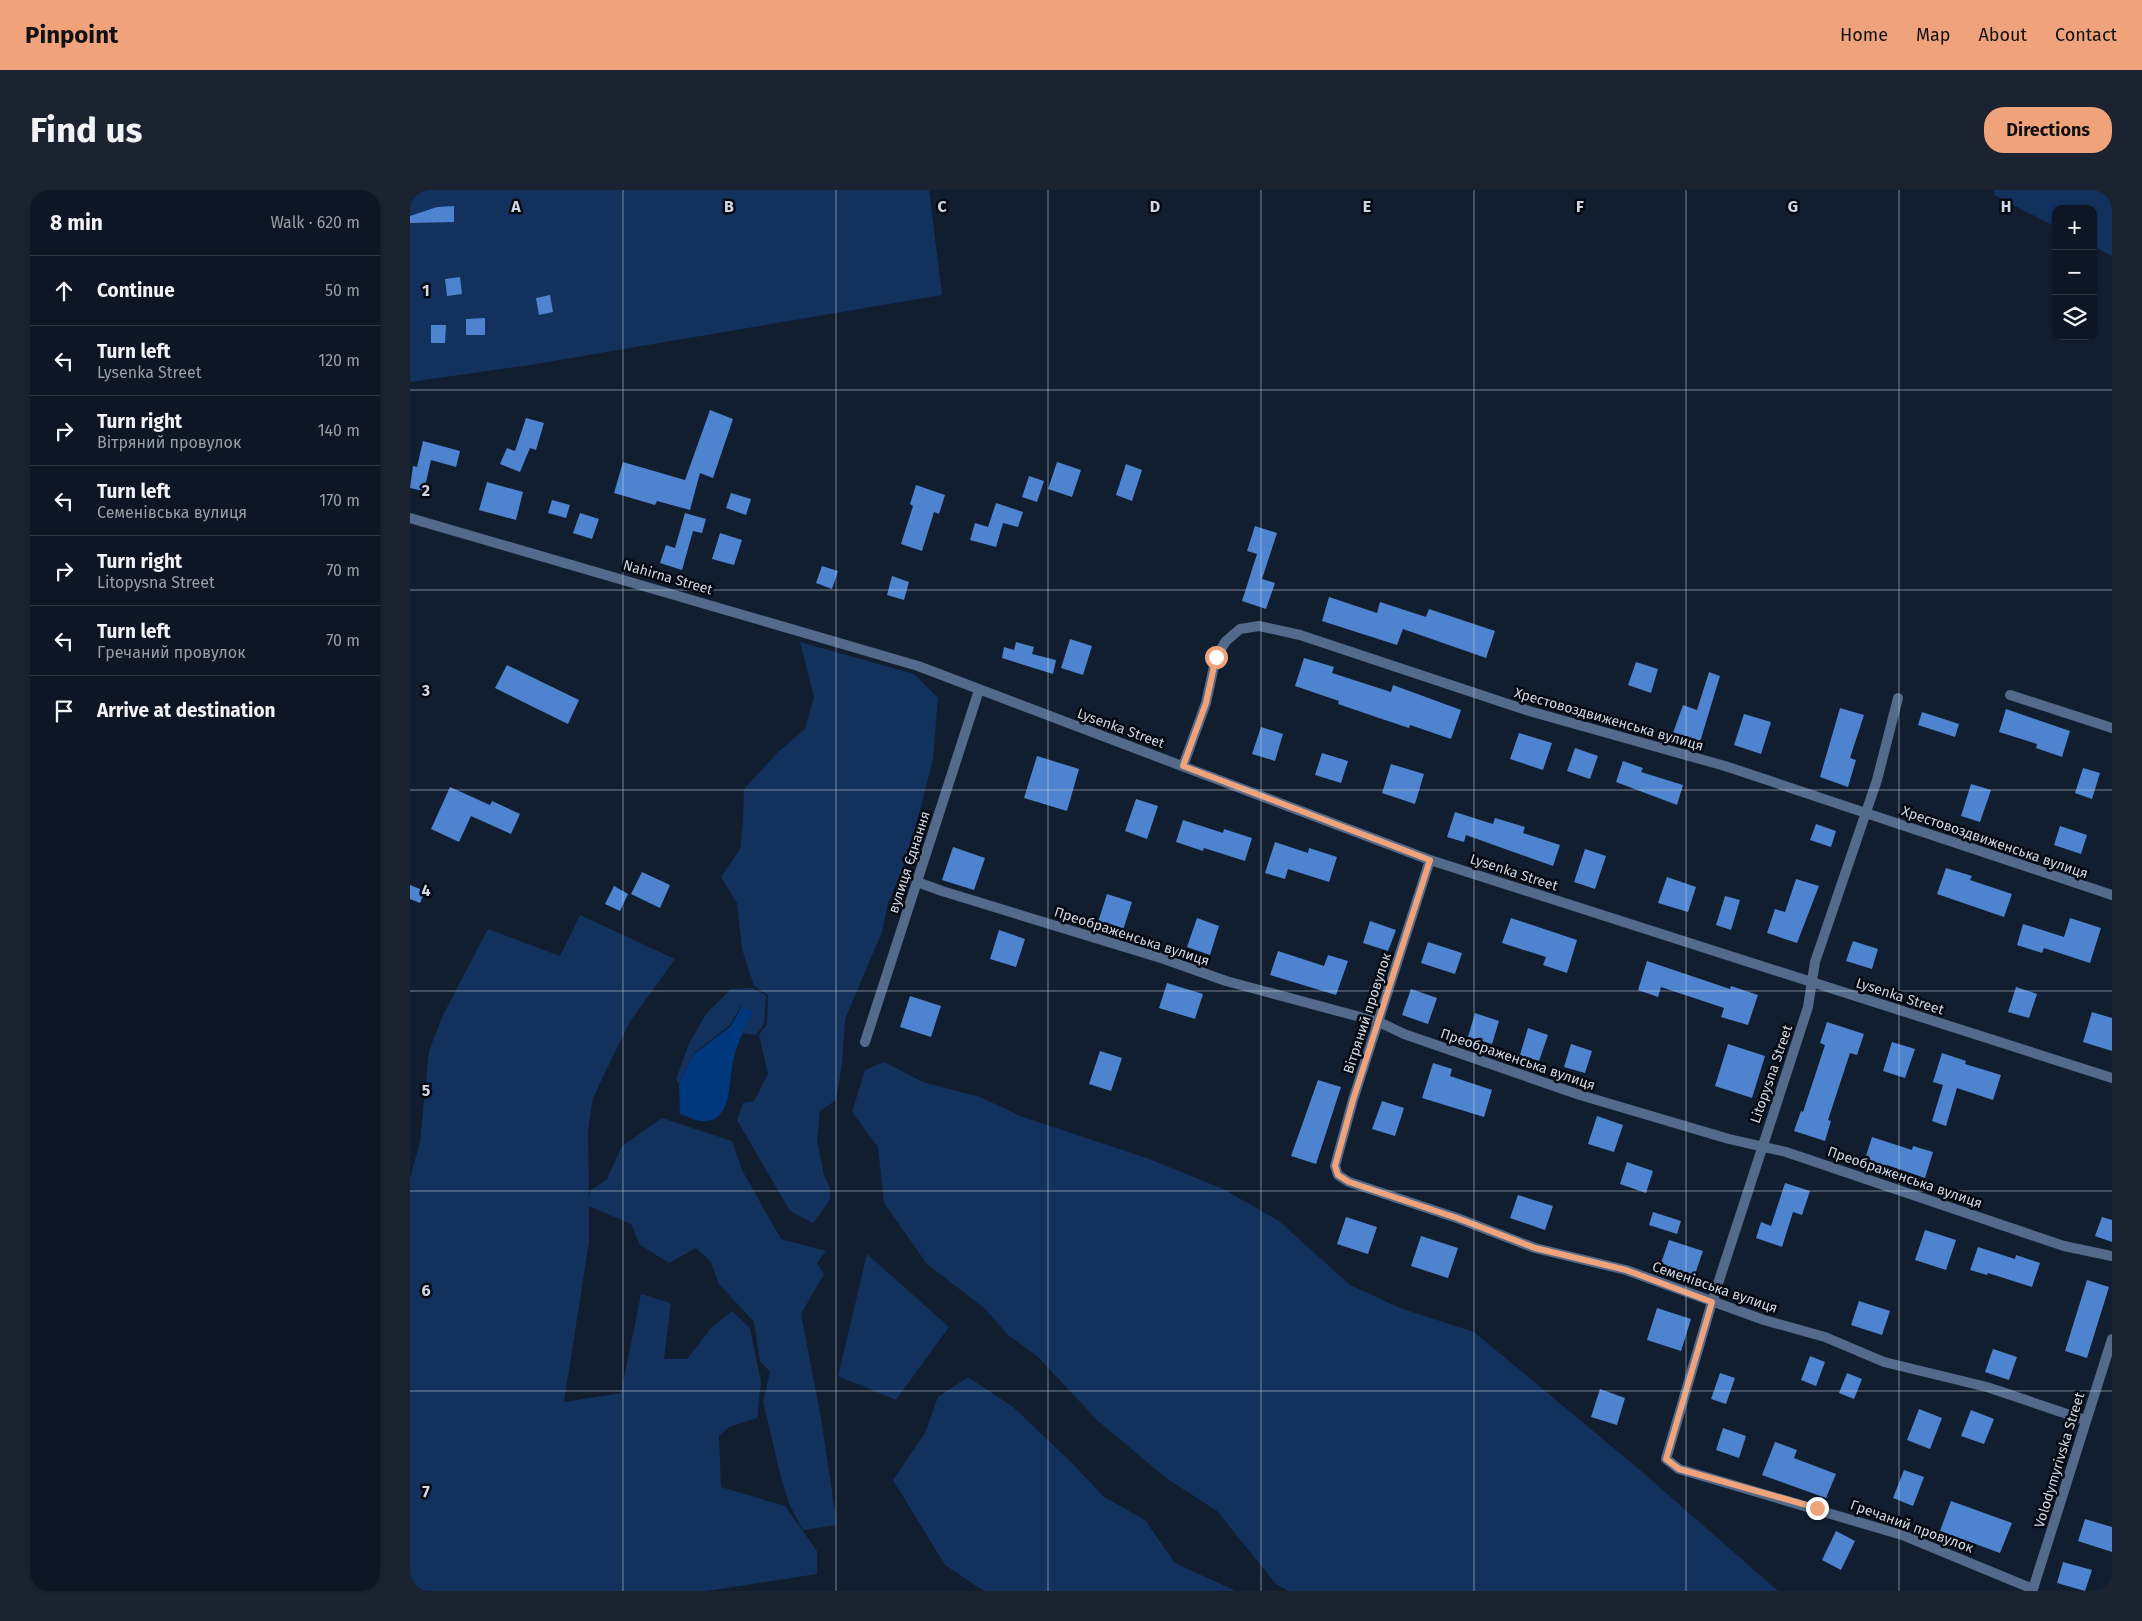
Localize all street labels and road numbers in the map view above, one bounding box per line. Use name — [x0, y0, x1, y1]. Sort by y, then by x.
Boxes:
street label: Nahirna Street — [621, 557, 715, 599]
street label: Хрестовоздвиженська вулиця — [1512, 684, 1705, 755]
street label: Lysenka Street — [1075, 705, 1168, 752]
street label: Хрестовоздвиженська вулиця — [1899, 803, 2090, 882]
street label: вулиця Єднання — [885, 809, 934, 915]
street label: Lysenka Street — [1468, 850, 1561, 895]
street label: Преображенська вулиця — [1052, 903, 1212, 970]
street label: Вітряний провулок — [1340, 950, 1395, 1076]
street label: Lysenka Street — [1854, 974, 1947, 1019]
street label: Litopysna Street — [1747, 1022, 1797, 1126]
street label: Преображенська вулиця — [1438, 1025, 1597, 1094]
street label: Преображенська вулиця — [1825, 1143, 1984, 1212]
street label: Семенівська вулиця — [1650, 1258, 1780, 1317]
street label: Volodymyrivska Street — [2031, 1389, 2088, 1530]
street label: Гречаний провулок — [1848, 1496, 1976, 1557]

